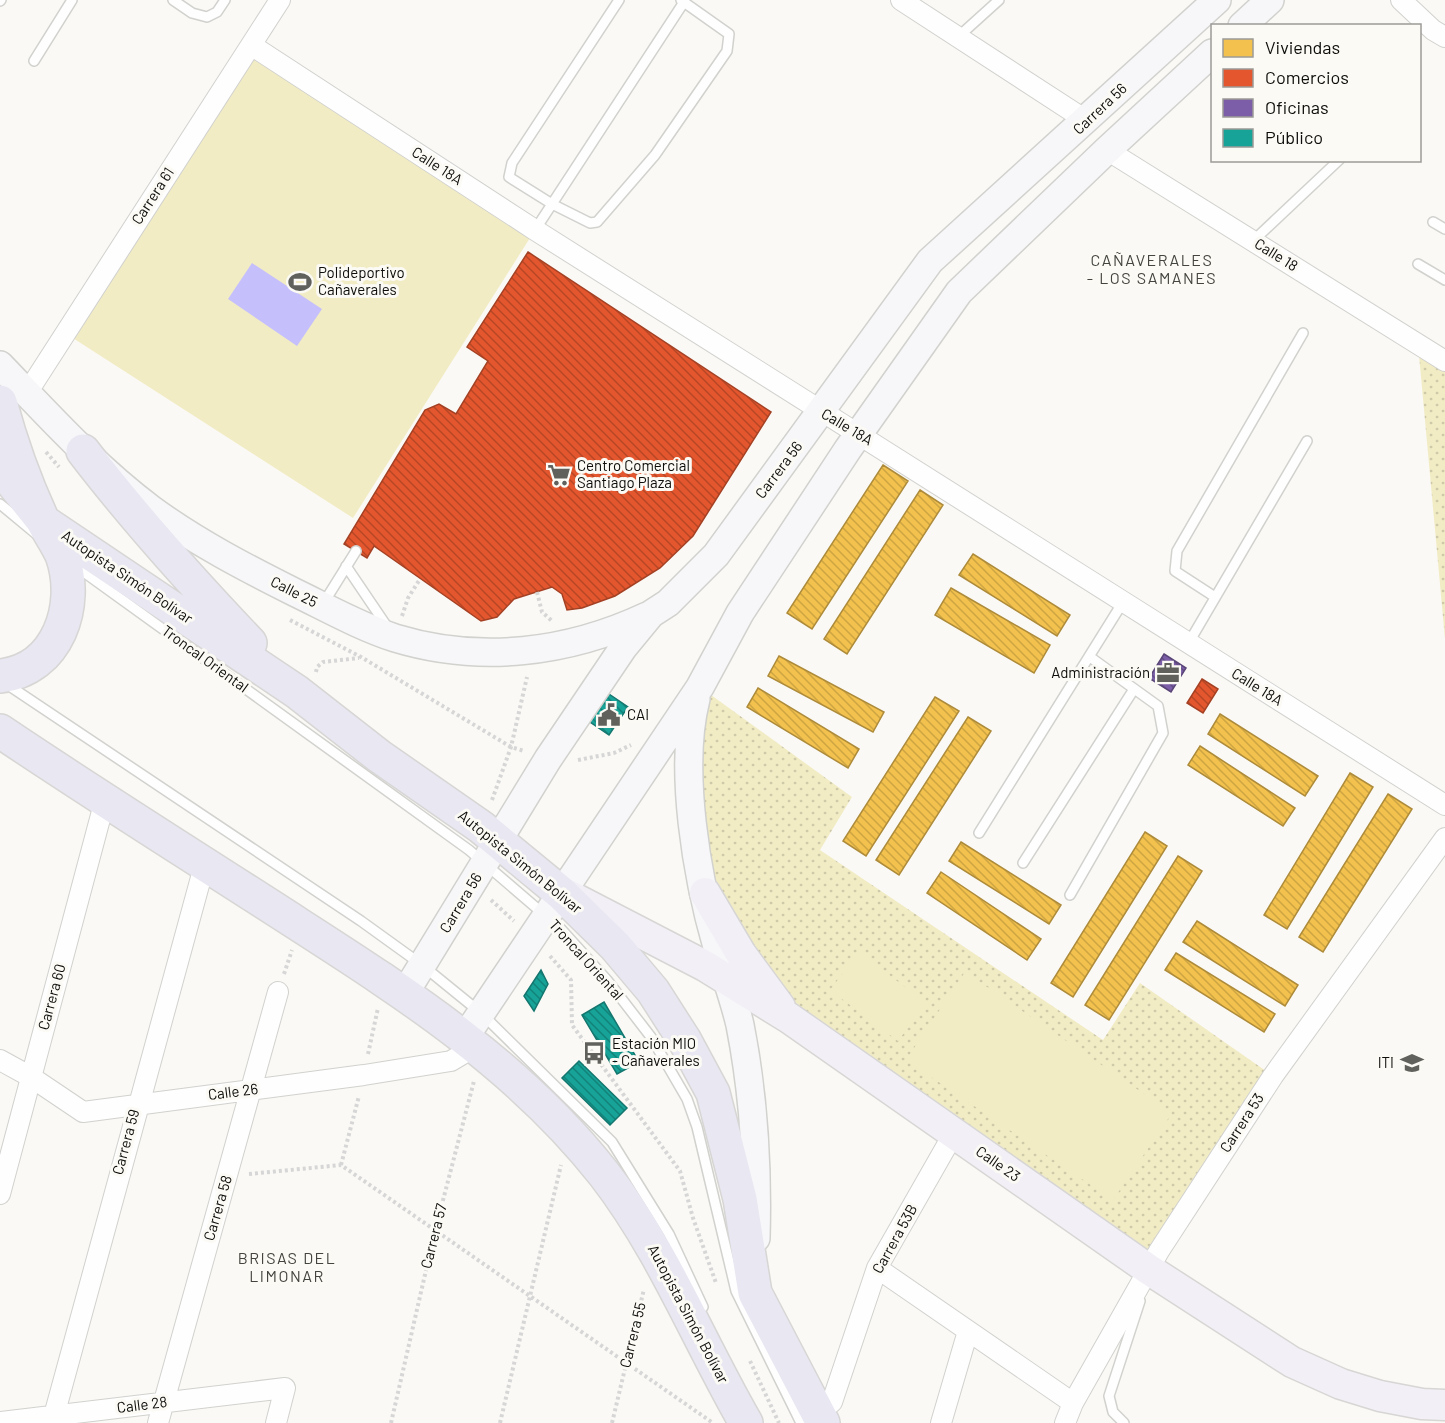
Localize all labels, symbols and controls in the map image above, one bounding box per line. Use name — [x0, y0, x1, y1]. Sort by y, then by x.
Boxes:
legend — [1211, 24, 1421, 162]
text: Viviendas — [1265, 36, 1340, 58]
text: Comercios — [1265, 66, 1349, 88]
street label: Carrera 56 — [1069, 79, 1130, 138]
text: Oficinas — [1265, 96, 1329, 118]
text: Público — [1265, 126, 1323, 148]
street label: Calle 18A — [409, 142, 466, 188]
street label: Carrera 61 — [127, 164, 177, 227]
street label: Calle 18 — [1252, 234, 1301, 274]
district label: CAÑAVERALES - LOS SAMANES — [1087, 250, 1217, 287]
place label: Polideportivo Cañaverales — [318, 263, 405, 298]
sports icon: Polideportivo Cañaverales — [287, 269, 313, 295]
street label: Calle 18A — [819, 404, 876, 448]
street label: Carrera 56 — [751, 437, 806, 502]
place label: Centro Comercial Santiago Plaza — [577, 456, 690, 491]
supermarket icon: Centro Comercial Santiago Plaza — [546, 462, 572, 488]
street label: Autopista Simón Bolívar — [59, 526, 197, 627]
street label: Calle 25 — [268, 572, 321, 611]
street label: Troncal Oriental — [159, 621, 252, 696]
office icon: Administración — [1155, 660, 1181, 686]
place label: Administración — [1051, 663, 1150, 681]
street label: Calle 18A — [1229, 663, 1286, 709]
public building icon: CAI — [596, 702, 622, 728]
place label: CAI — [627, 705, 649, 723]
street label: Autopista Simón Bolívar — [455, 806, 587, 917]
street label: Carrera 56 — [435, 869, 485, 936]
street label: Troncal Oriental — [546, 915, 628, 1003]
street label: Carrera 60 — [34, 962, 69, 1032]
place label: Estación MIO - Cañaverales — [612, 1034, 700, 1069]
bus stop icon: Estación MIO - Cañaverales — [581, 1040, 607, 1066]
school or university icon: ITI — [1399, 1050, 1425, 1076]
place label: ITI — [1378, 1053, 1394, 1071]
street label: Calle 26 — [207, 1079, 259, 1103]
street label: Carrera 53 — [1215, 1089, 1267, 1155]
street label: Carrera 59 — [108, 1107, 142, 1176]
street label: Calle 23 — [973, 1141, 1024, 1185]
street label: Carrera 58 — [199, 1173, 235, 1242]
street label: Carrera 57 — [416, 1201, 450, 1270]
street label: Carrera 53B — [868, 1201, 921, 1276]
street label: Autopista Simón Bolívar — [645, 1241, 733, 1386]
district label: BRISAS DEL LIMONAR — [238, 1248, 336, 1285]
street label: Carrera 55 — [615, 1300, 649, 1369]
street label: Calle 28 — [116, 1392, 168, 1416]

